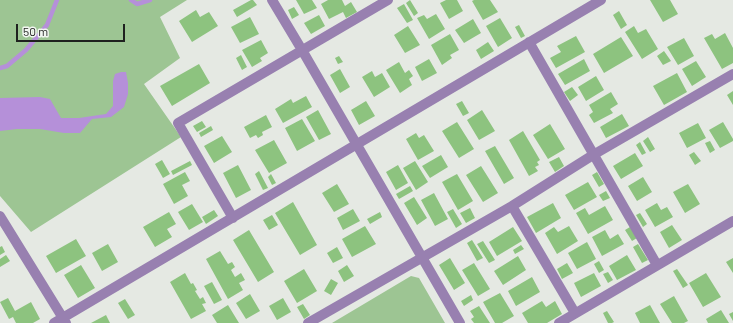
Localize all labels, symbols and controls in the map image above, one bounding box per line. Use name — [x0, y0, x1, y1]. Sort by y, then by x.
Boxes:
scale bar — [18, 16, 127, 42]
text: 50 m — [23, 24, 48, 38]

